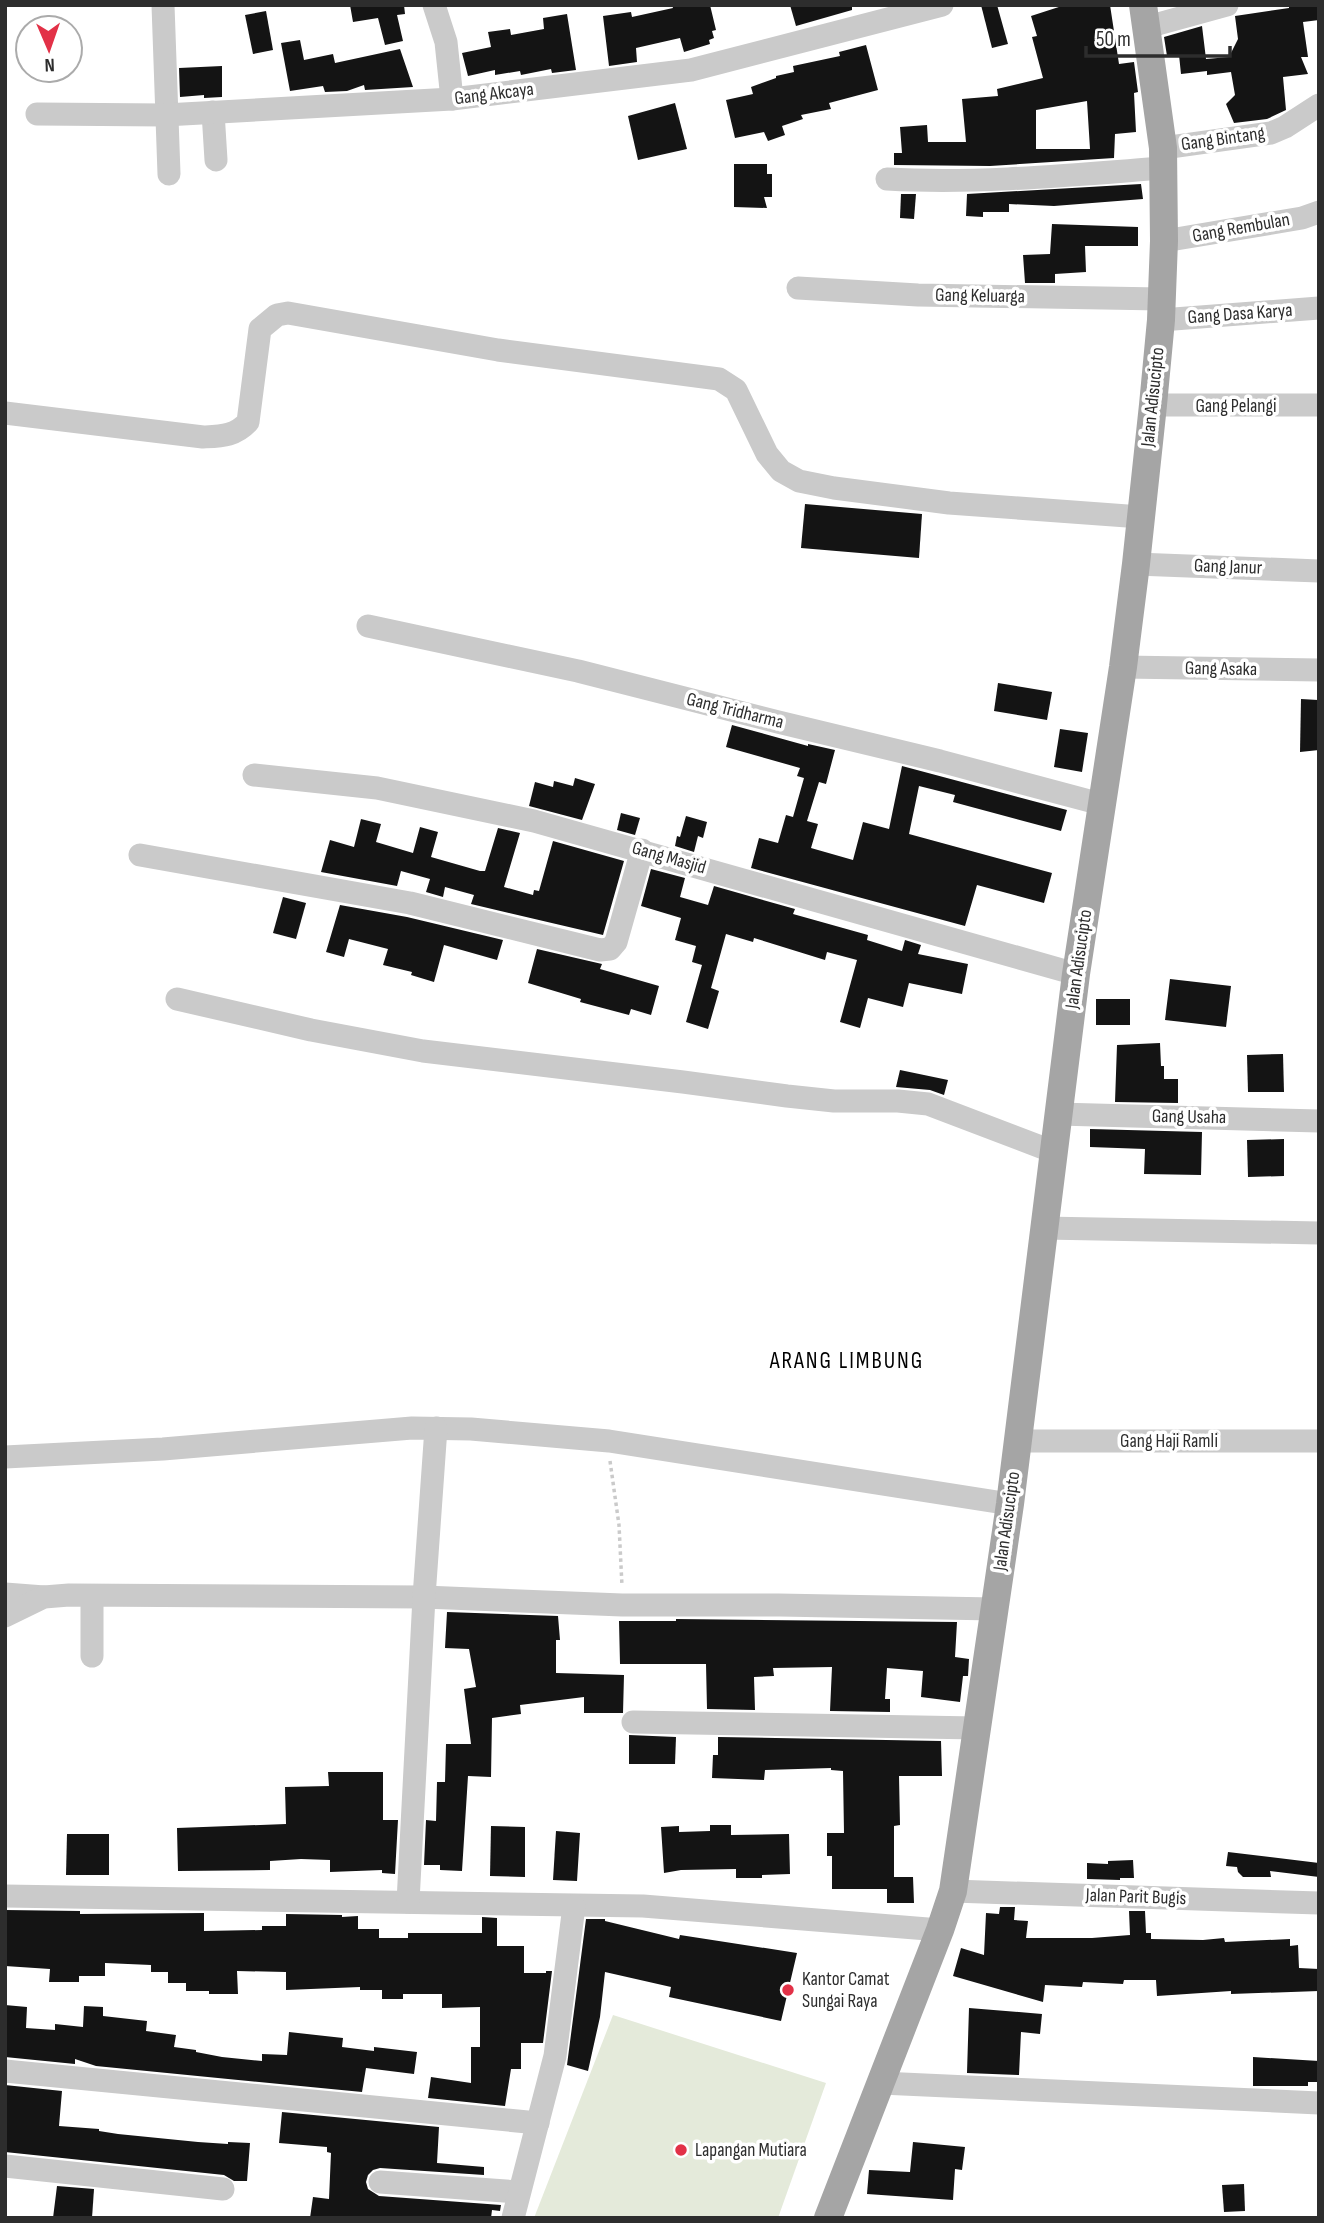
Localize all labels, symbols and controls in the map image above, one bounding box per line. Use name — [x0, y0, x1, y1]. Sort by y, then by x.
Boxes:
north arrow — [14, 14, 84, 84]
scale bar — [1086, 14, 1230, 58]
text: 50 m — [1096, 27, 1131, 52]
text: N — [44, 53, 55, 76]
street label: Gang Akcaya — [453, 78, 535, 110]
street label: Gang Bintang — [1180, 122, 1267, 156]
street label: Gang Rembulan — [1190, 208, 1292, 248]
street label: Gang Keluarga — [935, 284, 1025, 308]
street label: Gang Dasa Karya — [1187, 299, 1293, 329]
street label: Jalan Adisucipto — [1136, 346, 1170, 449]
street label: Gang Pelangi — [1195, 395, 1277, 418]
street label: Gang Janur — [1194, 554, 1263, 580]
street label: Gang Asaka — [1185, 657, 1257, 681]
street label: Gang Tridharma — [684, 688, 786, 734]
street label: Gang Masjid — [629, 837, 709, 879]
street label: Jalan Adisucipto — [1061, 908, 1097, 1011]
street label: Gang Usaha — [1152, 1105, 1226, 1129]
district label: ARANG LIMBUNG — [769, 1347, 924, 1375]
street label: Gang Haji Ramli — [1120, 1430, 1218, 1453]
street label: Jalan Adisucipto — [989, 1470, 1025, 1573]
street label: Jalan Parit Bugis — [1084, 1884, 1187, 1910]
place label: Kantor Camat Sungai Raya — [802, 1968, 890, 2013]
marker: Kantor Camat Sungai Raya — [780, 1982, 796, 1998]
place label: Lapangan Mutiara — [695, 2139, 807, 2162]
marker: Lapangan Mutiara — [673, 2142, 689, 2158]

